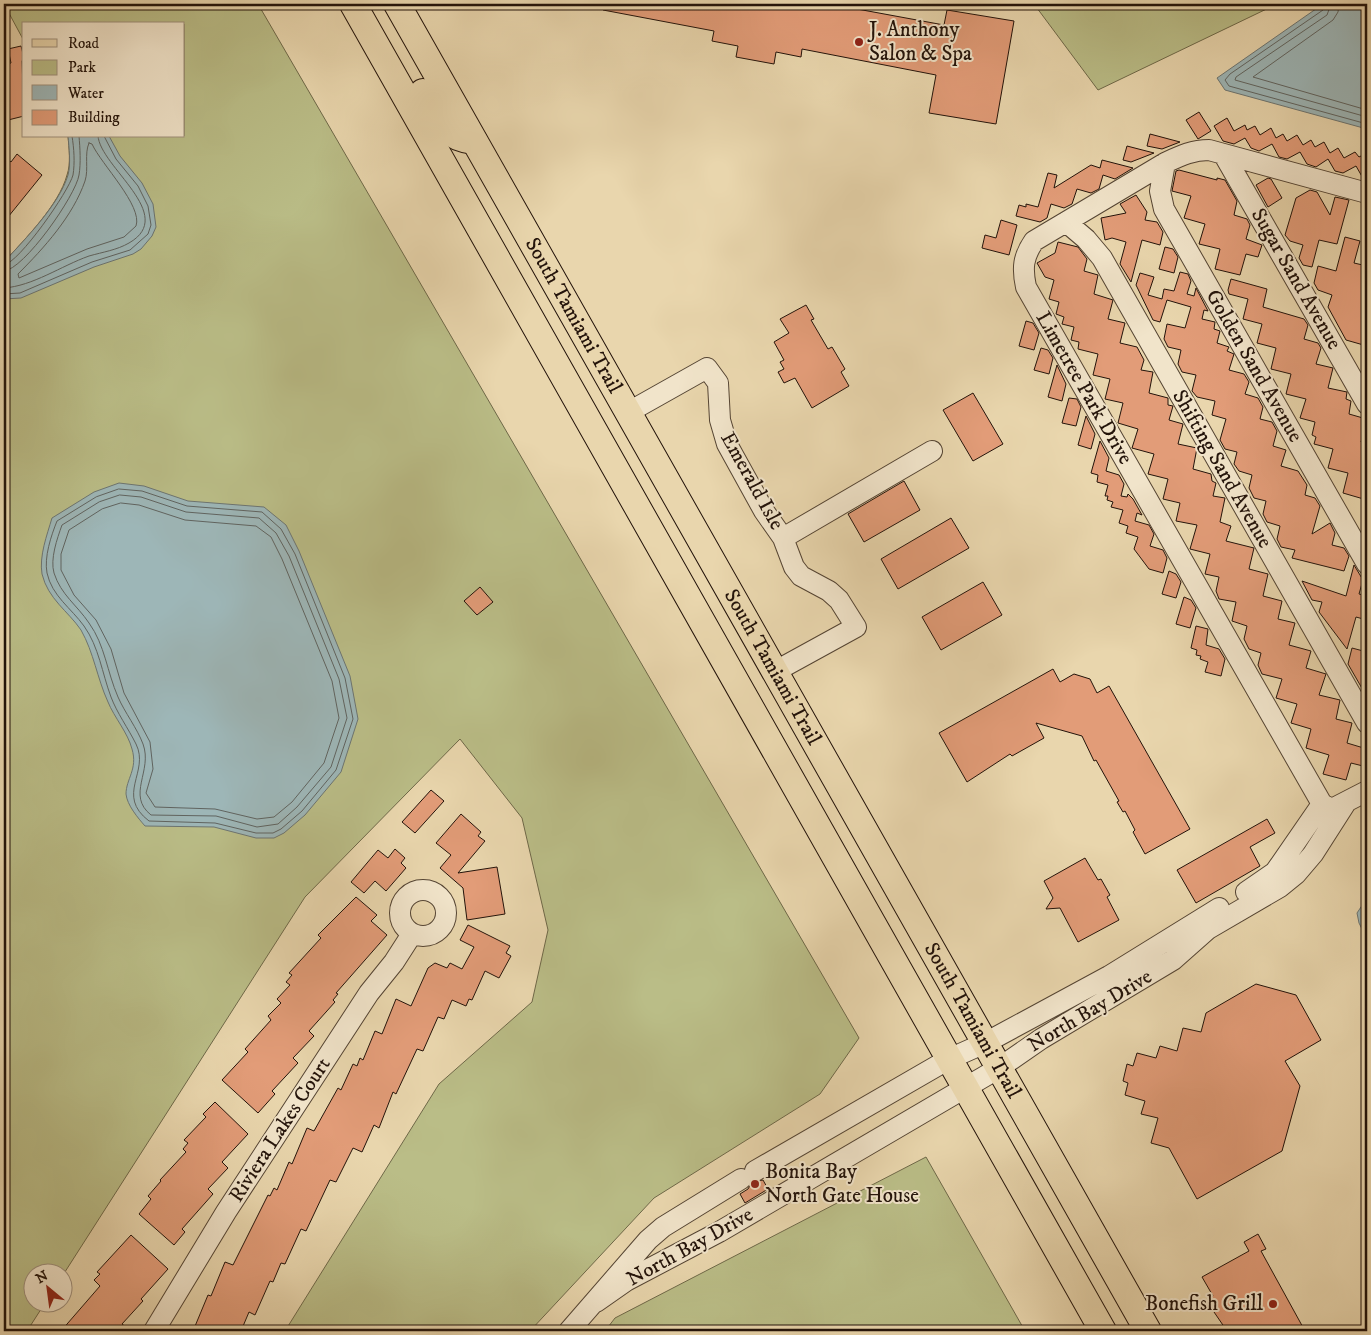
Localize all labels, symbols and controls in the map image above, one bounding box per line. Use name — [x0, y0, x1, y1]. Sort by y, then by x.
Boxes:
place label: J. Anthony Salon & Spa — [867, 17, 972, 67]
legend — [22, 22, 185, 138]
text: Road — [68, 34, 100, 53]
marker: J. Anthony Salon & Spa — [853, 36, 865, 48]
text: Park — [68, 58, 97, 77]
text: Water — [67, 84, 104, 103]
text: Building — [68, 108, 120, 127]
street label: Sugar Sand Avenue — [1245, 204, 1347, 355]
street label: South Tamiami Trail — [519, 233, 628, 399]
street label: Golden Sand Avenue — [1200, 285, 1308, 447]
street label: Limetree Park Drive — [1030, 307, 1138, 469]
street label: Shifting Sand Avenue — [1166, 385, 1278, 553]
street label: Emerald Isle — [714, 428, 790, 535]
street label: South Tamiami Trail — [718, 585, 827, 750]
street label: South Tamiami Trail — [918, 938, 1027, 1104]
street label: North Bay Drive — [1023, 964, 1157, 1058]
street label: Riviera Lakes Court — [224, 1053, 337, 1207]
place label: Bonita Bay North Gate House — [765, 1159, 919, 1209]
marker: Bonita Bay North Gate House — [749, 1178, 761, 1190]
street label: North Bay Drive — [622, 1201, 758, 1292]
north arrow — [22, 1262, 72, 1312]
text: N — [33, 1267, 52, 1288]
place label: Bonefish Grill — [1145, 1291, 1264, 1317]
marker: Bonefish Grill — [1267, 1298, 1279, 1310]

